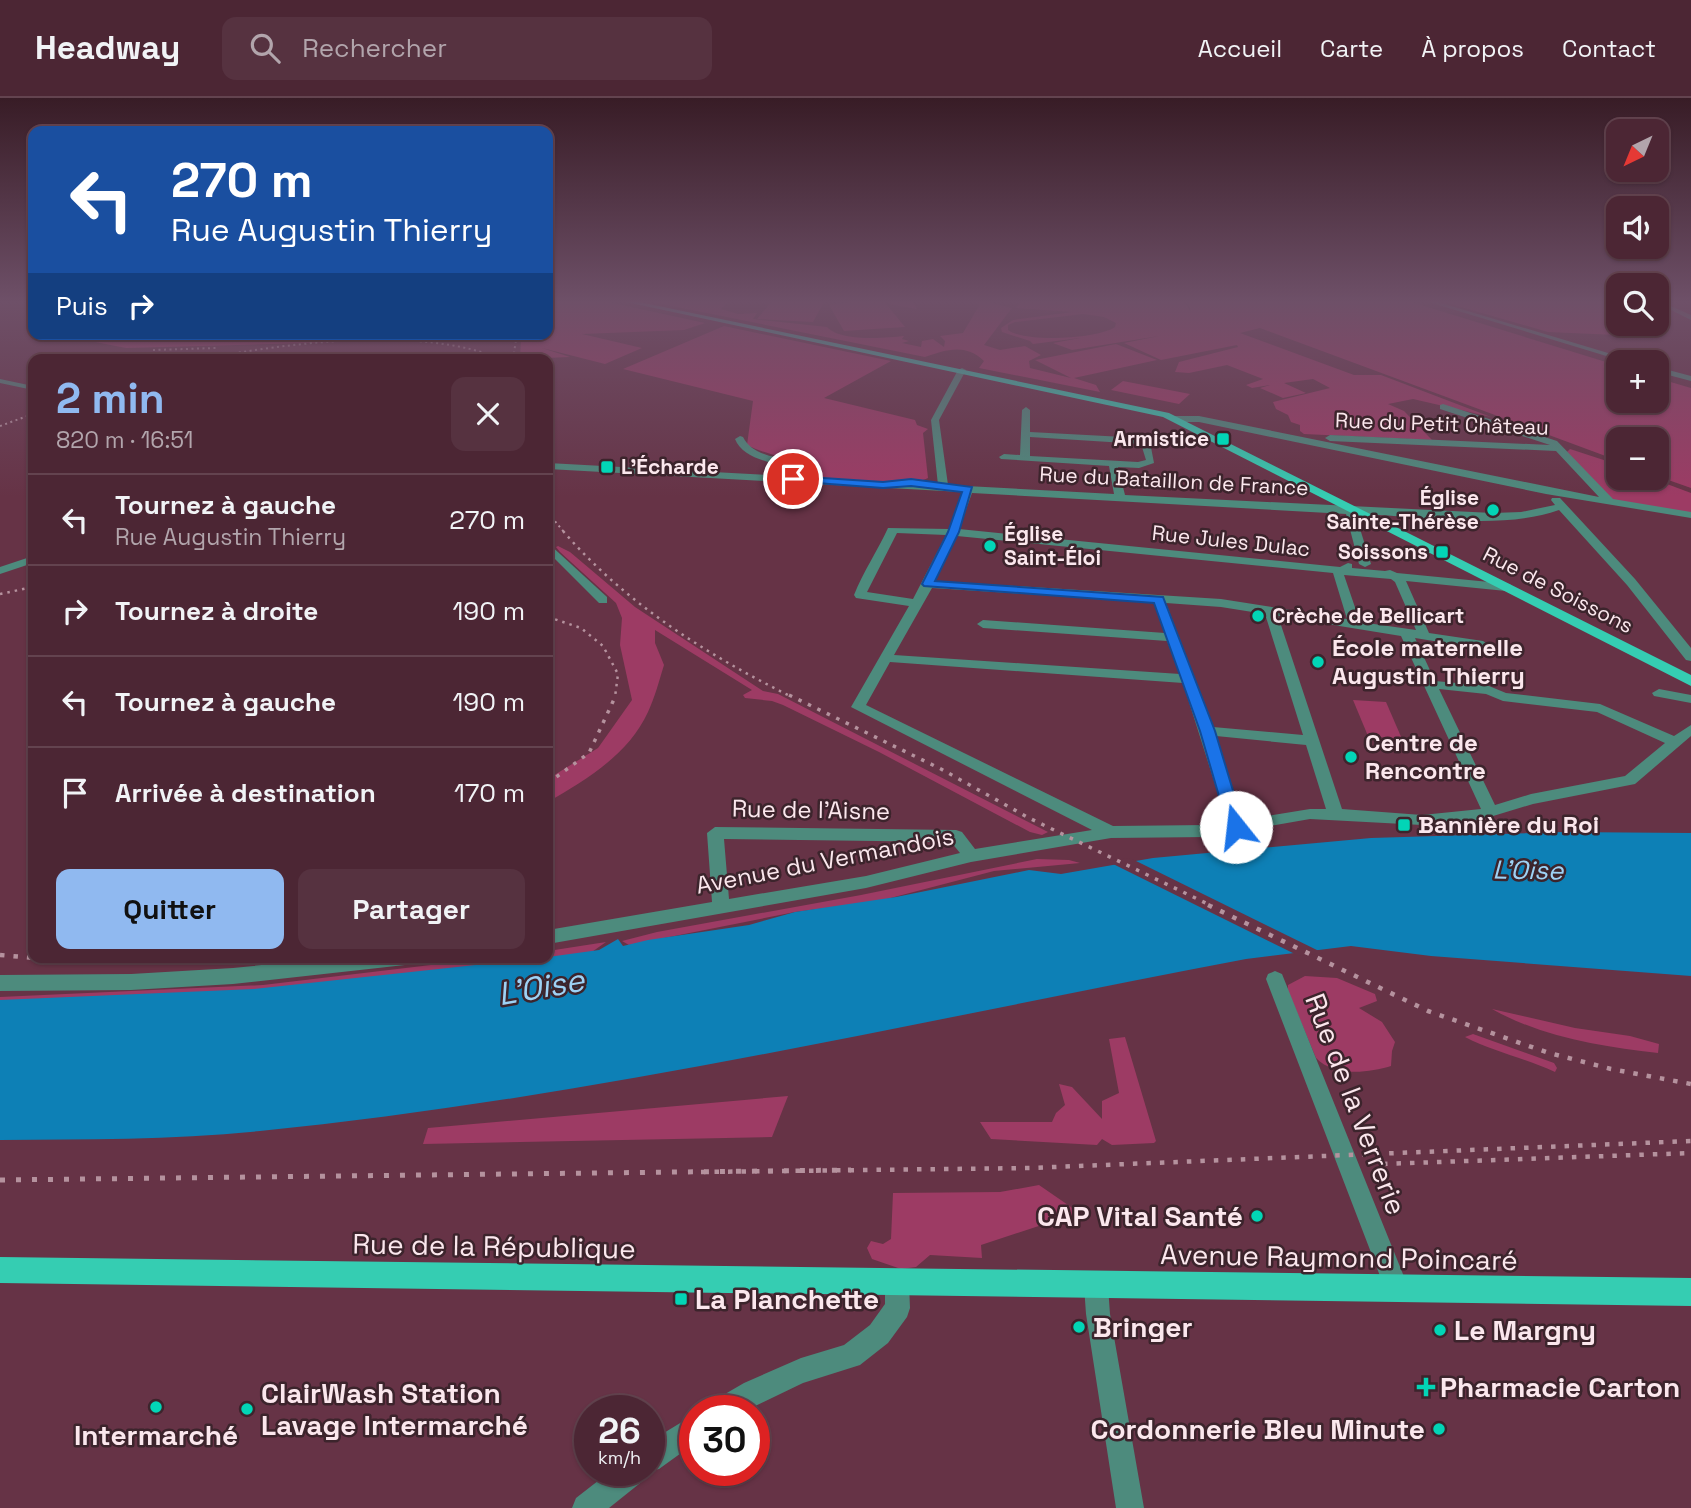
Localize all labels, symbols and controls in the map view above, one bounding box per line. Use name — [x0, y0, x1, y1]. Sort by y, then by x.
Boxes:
search box — [222, 17, 712, 80]
text: Headway — [35, 27, 180, 69]
icon: search — [246, 29, 284, 67]
text: Rechercher — [302, 31, 447, 65]
text: Accueil — [1198, 33, 1282, 64]
text: Carte — [1320, 33, 1383, 64]
text: À propos — [1421, 33, 1524, 64]
text: Contact — [1562, 33, 1656, 64]
north arrow — [1606, 119, 1670, 182]
map controls — [1606, 119, 1669, 490]
text: 270 m — [171, 149, 313, 211]
icon: left — [56, 154, 147, 245]
button: sound — [1606, 196, 1669, 259]
text: Rue Augustin Thierry — [171, 210, 492, 250]
button: search — [1606, 273, 1669, 336]
icon: right — [122, 287, 160, 325]
text: Puis — [56, 289, 108, 323]
button: + — [1606, 350, 1669, 413]
text: 2 min — [56, 372, 165, 425]
button: close — [451, 377, 525, 451]
street label: Rue du Petit Château — [1335, 406, 1549, 441]
text: 820 m · 16:51 — [56, 425, 193, 455]
place label: Armistice — [1113, 425, 1209, 452]
button: − — [1606, 427, 1669, 490]
marker: Armistice — [1215, 431, 1231, 447]
pin — [763, 449, 823, 509]
place label: L'Écharde — [621, 453, 719, 480]
marker: L'Écharde — [599, 459, 615, 475]
icon: arrive — [774, 460, 812, 498]
street label: Rue du Bataillon de France — [1039, 460, 1309, 501]
place label: Église Sainte-Thérèse — [1327, 484, 1479, 535]
text: Tournez à gauche — [115, 488, 336, 522]
icon: left — [56, 501, 94, 539]
marker: Église Sainte-Thérèse — [1485, 502, 1501, 518]
text: 270 m — [449, 503, 525, 537]
street label: Rue Jules Dulac — [1151, 519, 1312, 562]
place label: Église Saint-Éloi — [1004, 520, 1101, 571]
text: Rue Augustin Thierry — [115, 522, 346, 552]
marker: Église Saint-Éloi — [982, 538, 998, 554]
place label: Soissons — [1338, 538, 1428, 565]
street label: Rue de Soissons — [1478, 540, 1638, 639]
marker: Soissons — [1434, 544, 1450, 560]
icon: right — [56, 592, 94, 630]
text: Tournez à droite — [115, 594, 318, 628]
text: 190 m — [453, 594, 525, 628]
place label: Crèche de Bellicart — [1272, 602, 1464, 629]
marker: Crèche de Bellicart — [1250, 608, 1266, 624]
place label: École maternelle Augustin Thierry — [1332, 632, 1525, 691]
marker: École maternelle Augustin Thierry — [1310, 654, 1326, 670]
icon: left — [56, 683, 94, 721]
text: Tournez à gauche — [115, 685, 336, 719]
text: 190 m — [453, 685, 525, 719]
place label: Centre de Rencontre — [1365, 727, 1486, 786]
marker: Centre de Rencontre — [1343, 749, 1359, 765]
icon: arrive — [56, 774, 94, 812]
text: Arrivée à destination — [115, 776, 376, 810]
text: 170 m — [454, 776, 525, 810]
position arrow — [1199, 790, 1273, 864]
street label: Rue de l'Aisne — [732, 793, 890, 826]
place label: Bannière du Roi — [1418, 809, 1599, 840]
marker: Bannière du Roi — [1396, 817, 1412, 833]
street label: Avenue du Vermandois — [693, 820, 957, 901]
water label: L'Oise — [1492, 852, 1565, 888]
button: Quitter — [56, 869, 284, 949]
button: Partager — [298, 869, 525, 949]
water label: L'Oise — [495, 960, 588, 1014]
street label: Rue de la Verrerie — [1297, 988, 1415, 1220]
place label: CAP Vital Santé — [1037, 1198, 1243, 1234]
marker: CAP Vital Santé — [1249, 1208, 1265, 1224]
street label: Rue de la République — [352, 1226, 636, 1266]
street label: Avenue Raymond Poincaré — [1160, 1236, 1518, 1278]
place label: La Planchette — [695, 1281, 879, 1317]
marker: La Planchette — [673, 1291, 689, 1307]
place label: Bringer — [1093, 1309, 1193, 1345]
place label: Le Margny — [1454, 1312, 1596, 1348]
marker: Bringer — [1071, 1319, 1087, 1335]
marker: Le Margny — [1432, 1322, 1448, 1338]
place label: Pharmacie Carton — [1440, 1369, 1680, 1405]
place label: ClairWash Station Lavage Intermarché — [261, 1375, 528, 1443]
marker: Pharmacie Carton — [1418, 1379, 1434, 1395]
speed limit sign: 30 — [679, 1395, 770, 1486]
marker: Intermarché — [148, 1399, 164, 1415]
marker: ClairWash Station Lavage Intermarché — [239, 1401, 255, 1417]
text: 26 — [598, 1409, 641, 1453]
place label: Cordonnerie Bleu Minute — [1090, 1411, 1425, 1447]
place label: Intermarché — [74, 1417, 238, 1453]
marker: Cordonnerie Bleu Minute — [1431, 1421, 1447, 1437]
text: km/h — [598, 1446, 641, 1469]

